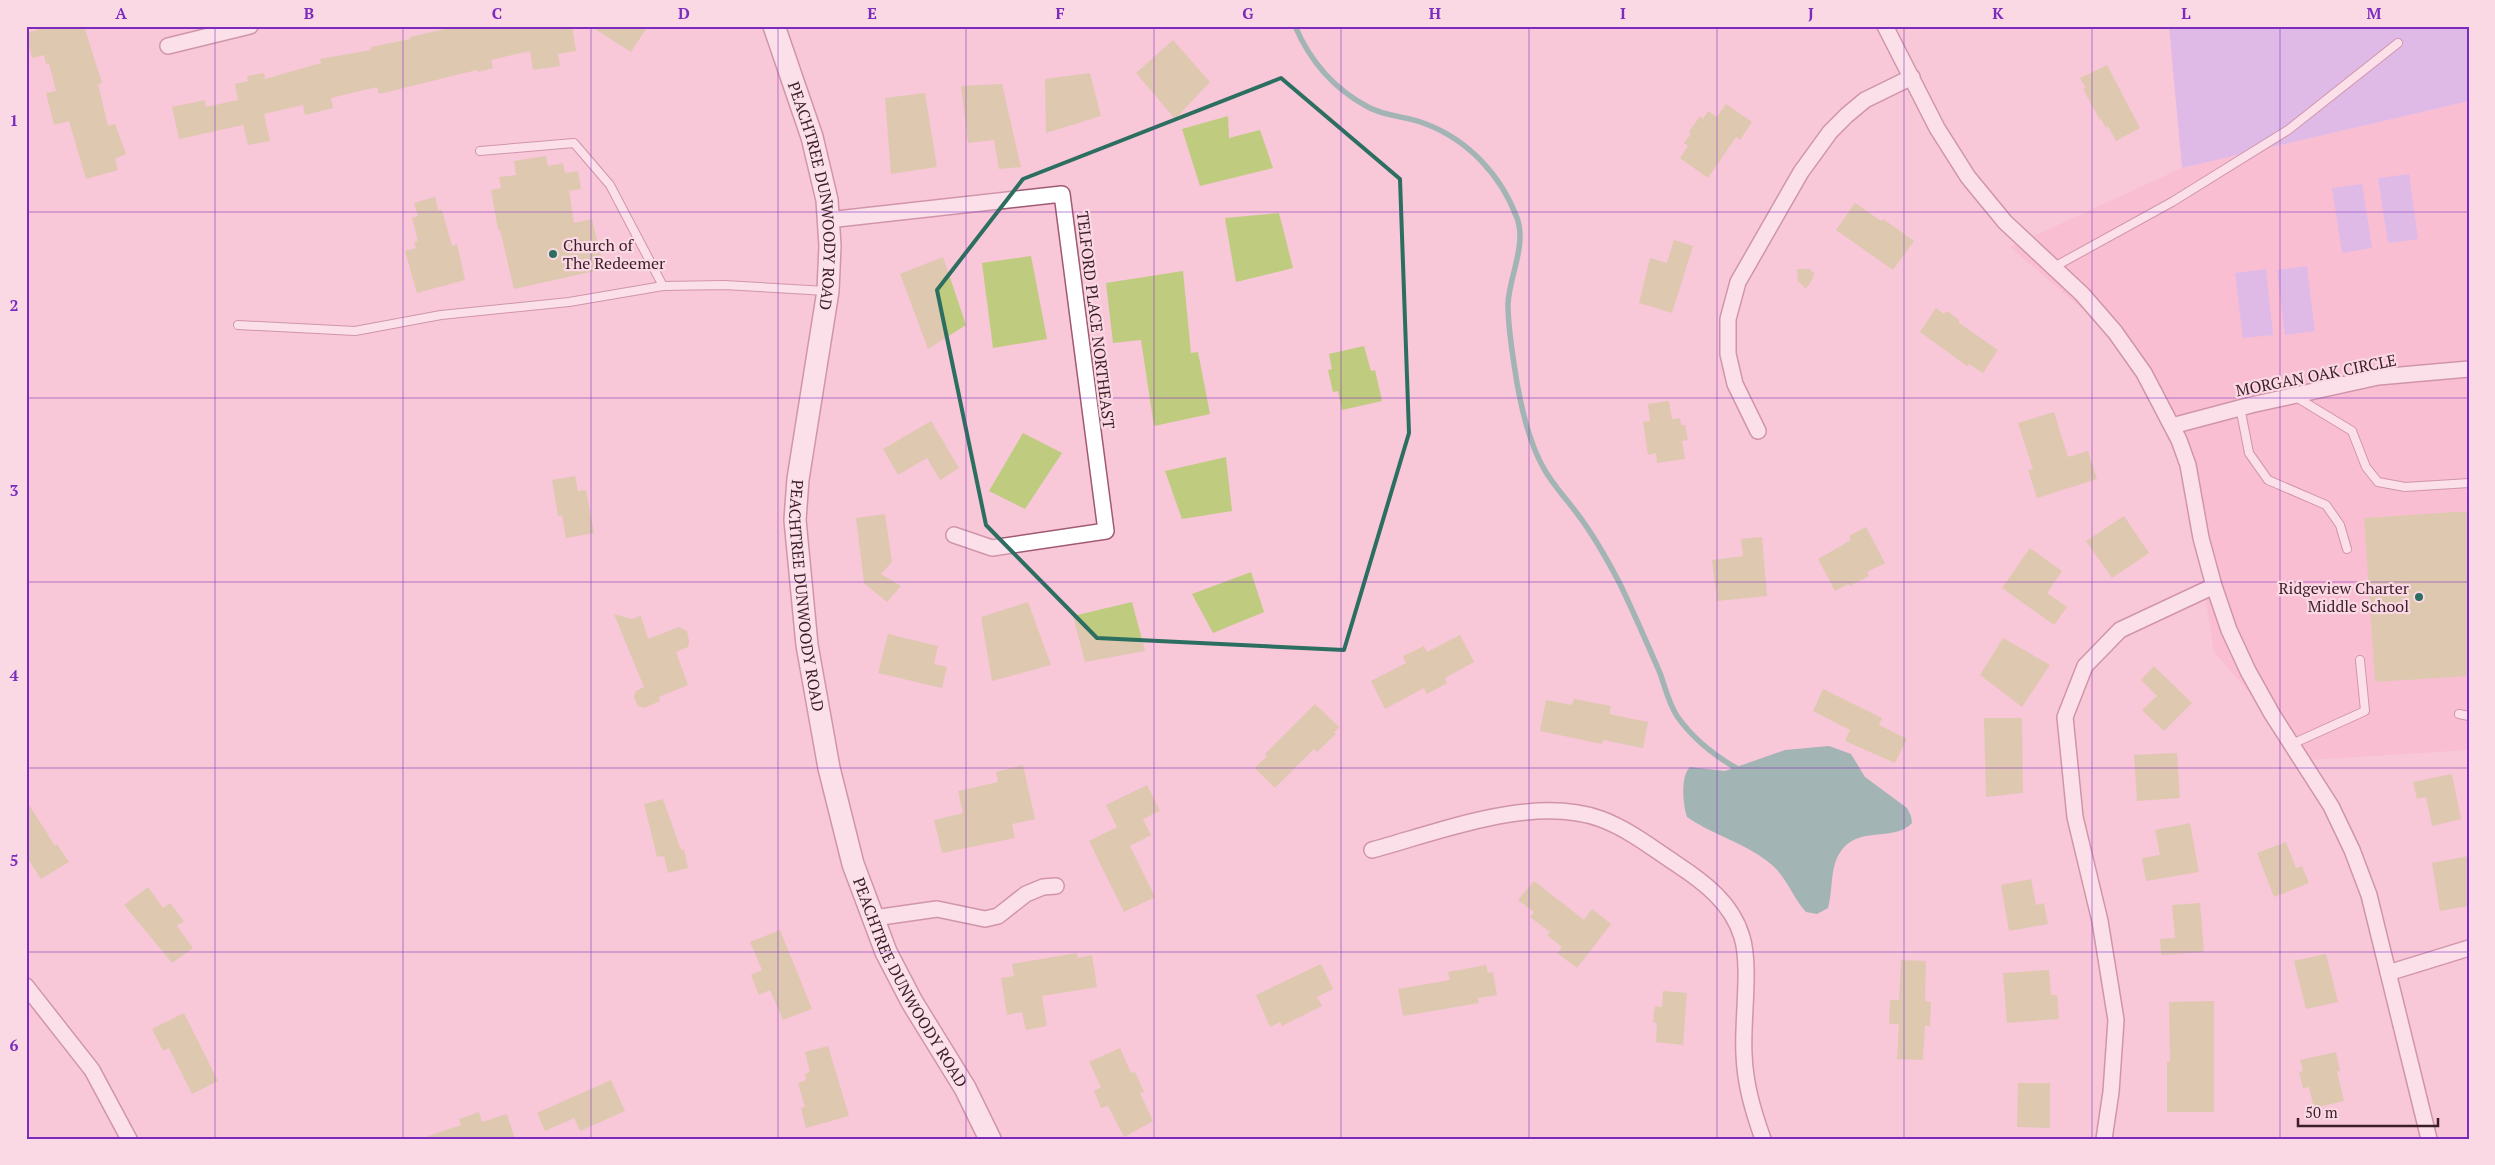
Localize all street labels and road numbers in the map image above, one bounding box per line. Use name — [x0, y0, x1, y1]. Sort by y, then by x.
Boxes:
street label: PEACHTREE DUNWOODY ROAD — [783, 79, 841, 312]
street label: TELFORD PLACE NORTHEAST — [1072, 210, 1120, 430]
street label: MORGAN OAK CIRCLE — [2234, 349, 2398, 401]
street label: PEACHTREE DUNWOODY ROAD — [784, 479, 830, 713]
street label: PEACHTREE DUNWOODY ROAD — [848, 874, 973, 1091]

